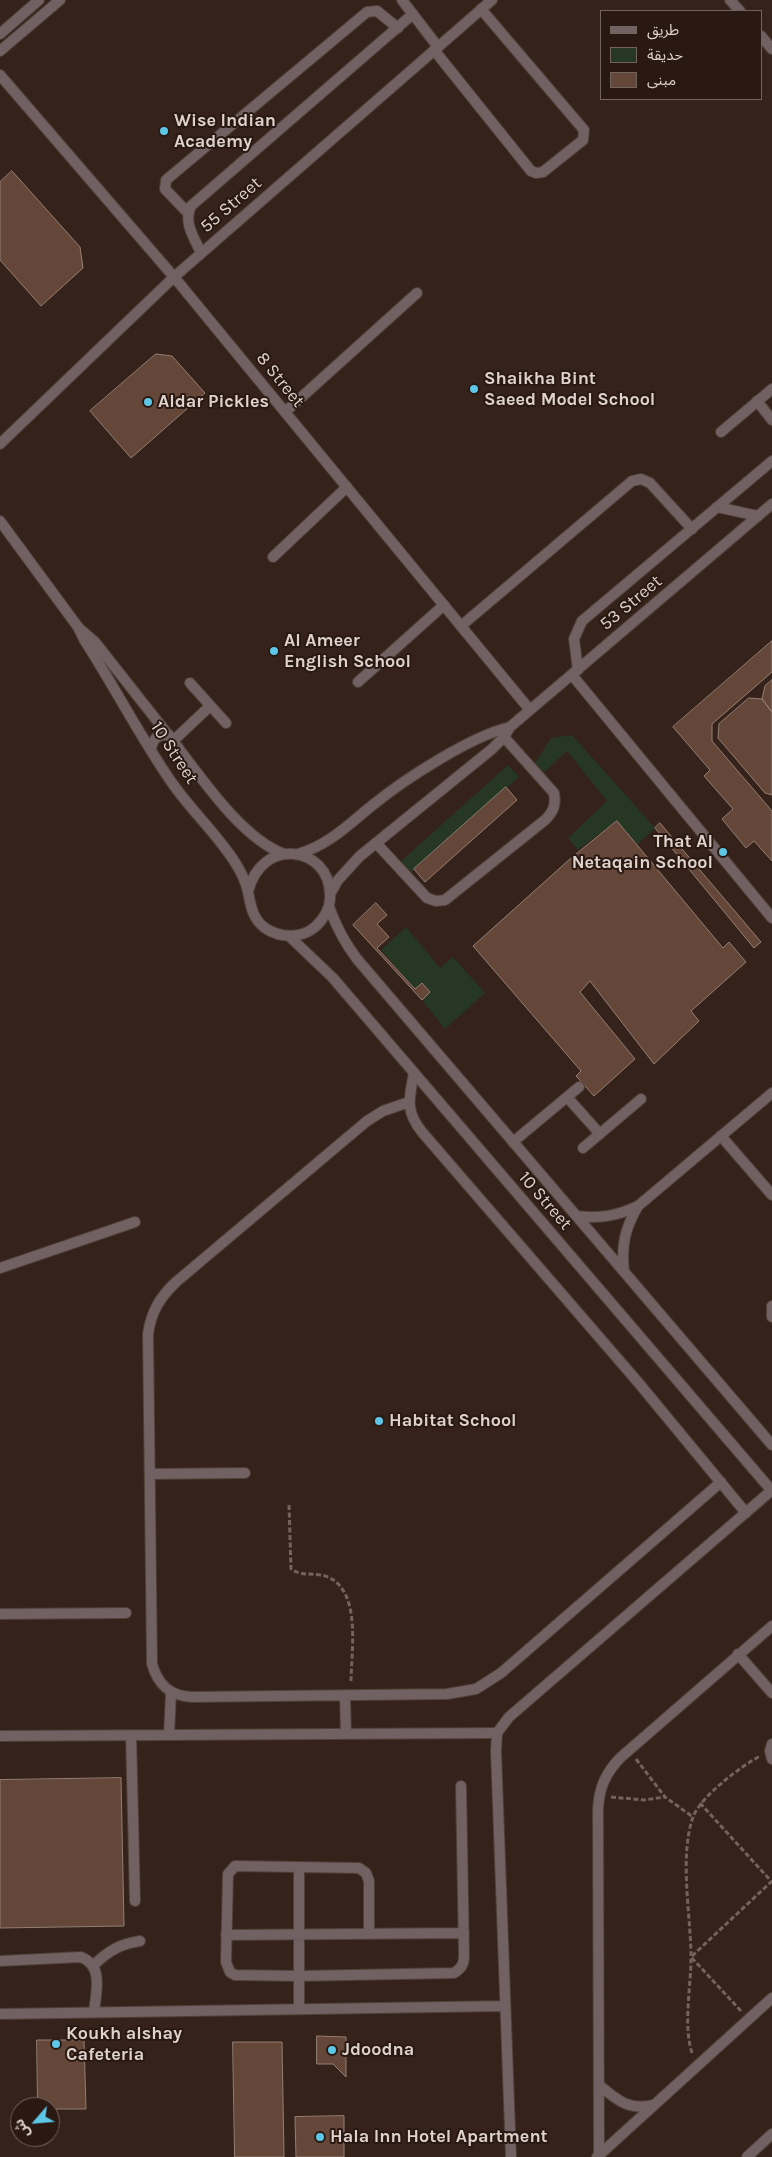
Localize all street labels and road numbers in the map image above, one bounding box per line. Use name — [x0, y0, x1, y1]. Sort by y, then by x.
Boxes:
street label: 55 Street — [196, 173, 266, 237]
street label: 8 Street — [251, 348, 309, 412]
street label: 53 Street — [596, 571, 666, 635]
street label: 10 Street — [146, 718, 202, 788]
street label: 10 Street — [514, 1167, 576, 1235]

